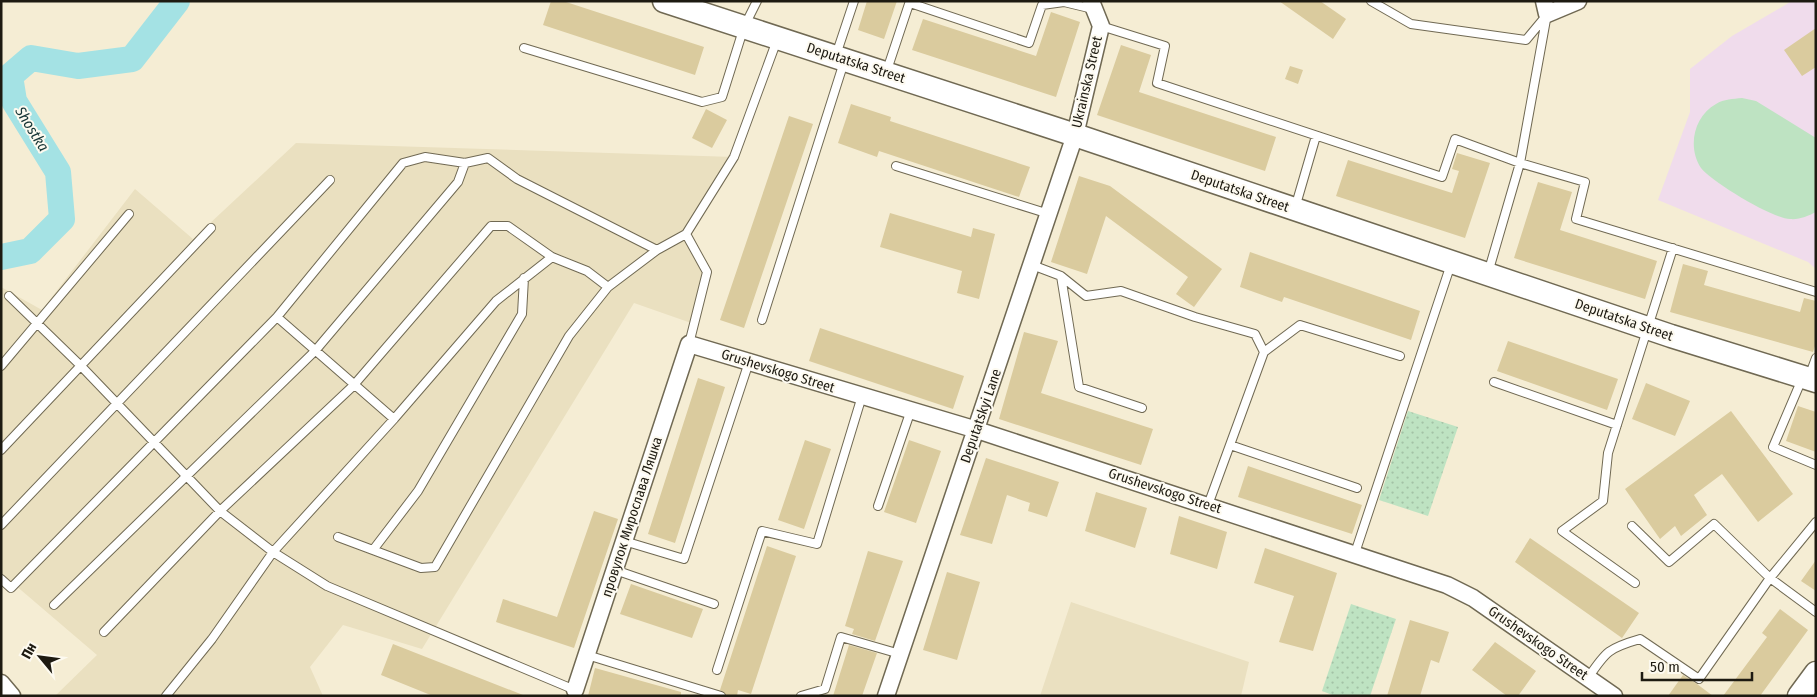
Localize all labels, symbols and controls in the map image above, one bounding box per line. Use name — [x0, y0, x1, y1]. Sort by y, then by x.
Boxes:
street label: Ukrainska Street — [1068, 34, 1106, 130]
street label: Deputatska Street — [805, 39, 908, 87]
water label: Shostka — [11, 102, 53, 155]
street label: Deputatska Street — [1189, 166, 1292, 216]
street label: Deputatska Street — [1573, 295, 1676, 345]
street label: Grushevskogo Street — [719, 346, 837, 396]
street label: Deputatskyi Lane — [957, 367, 1005, 465]
street label: провулок Мирослава Ляшка — [598, 435, 666, 599]
street label: Grushevskogo Street — [1106, 465, 1224, 517]
street label: Grushevskogo Street — [1485, 602, 1591, 684]
north arrow — [15, 632, 65, 682]
text: Пн — [18, 640, 40, 662]
scale bar — [1642, 650, 1752, 682]
text: 50 m — [1650, 658, 1680, 676]

